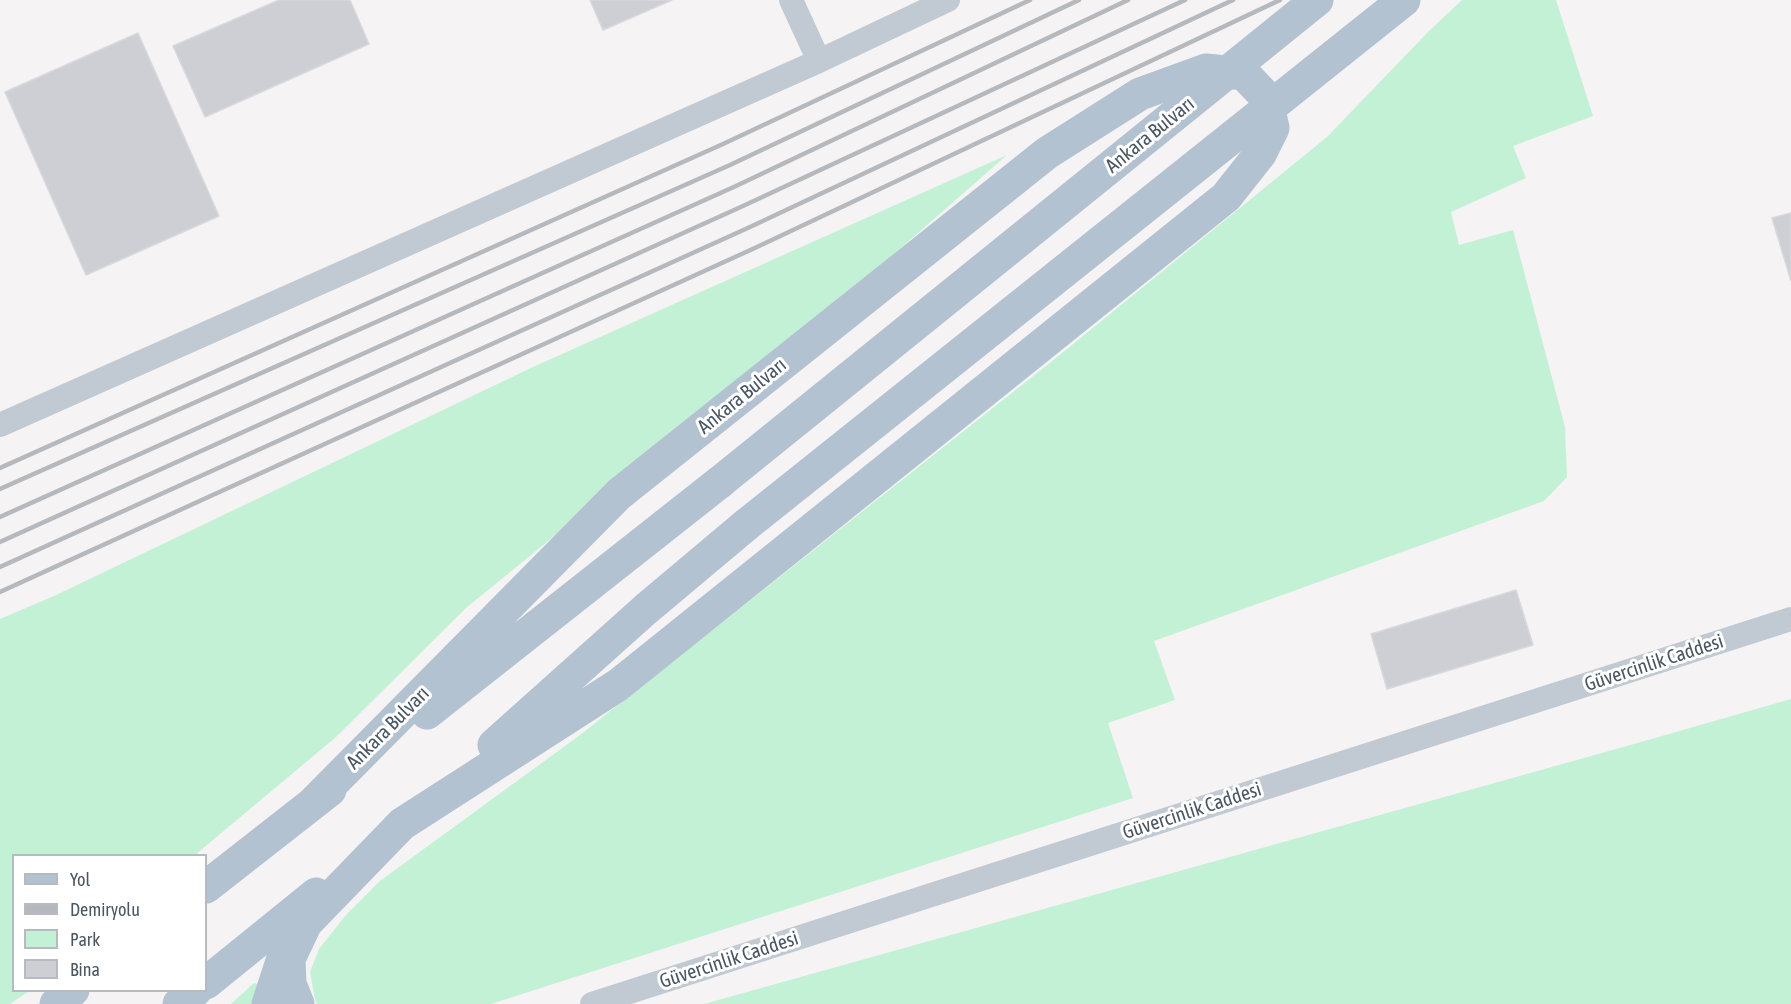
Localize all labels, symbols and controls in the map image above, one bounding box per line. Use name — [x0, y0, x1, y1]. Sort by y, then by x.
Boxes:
street label: Ankara Bulvarı — [1101, 92, 1199, 178]
street label: Ankara Bulvarı — [693, 353, 791, 439]
street label: Güvercinlik Caddesi — [1582, 629, 1726, 697]
street label: Ankara Bulvarı — [342, 682, 434, 774]
street label: Güvercinlik Caddesi — [1120, 777, 1264, 845]
legend — [12, 854, 207, 992]
text: Yol — [70, 869, 90, 890]
text: Demiryolu — [70, 899, 140, 920]
street label: Güvercinlik Caddesi — [657, 926, 801, 994]
text: Park — [70, 929, 100, 950]
text: Bina — [70, 959, 100, 980]

